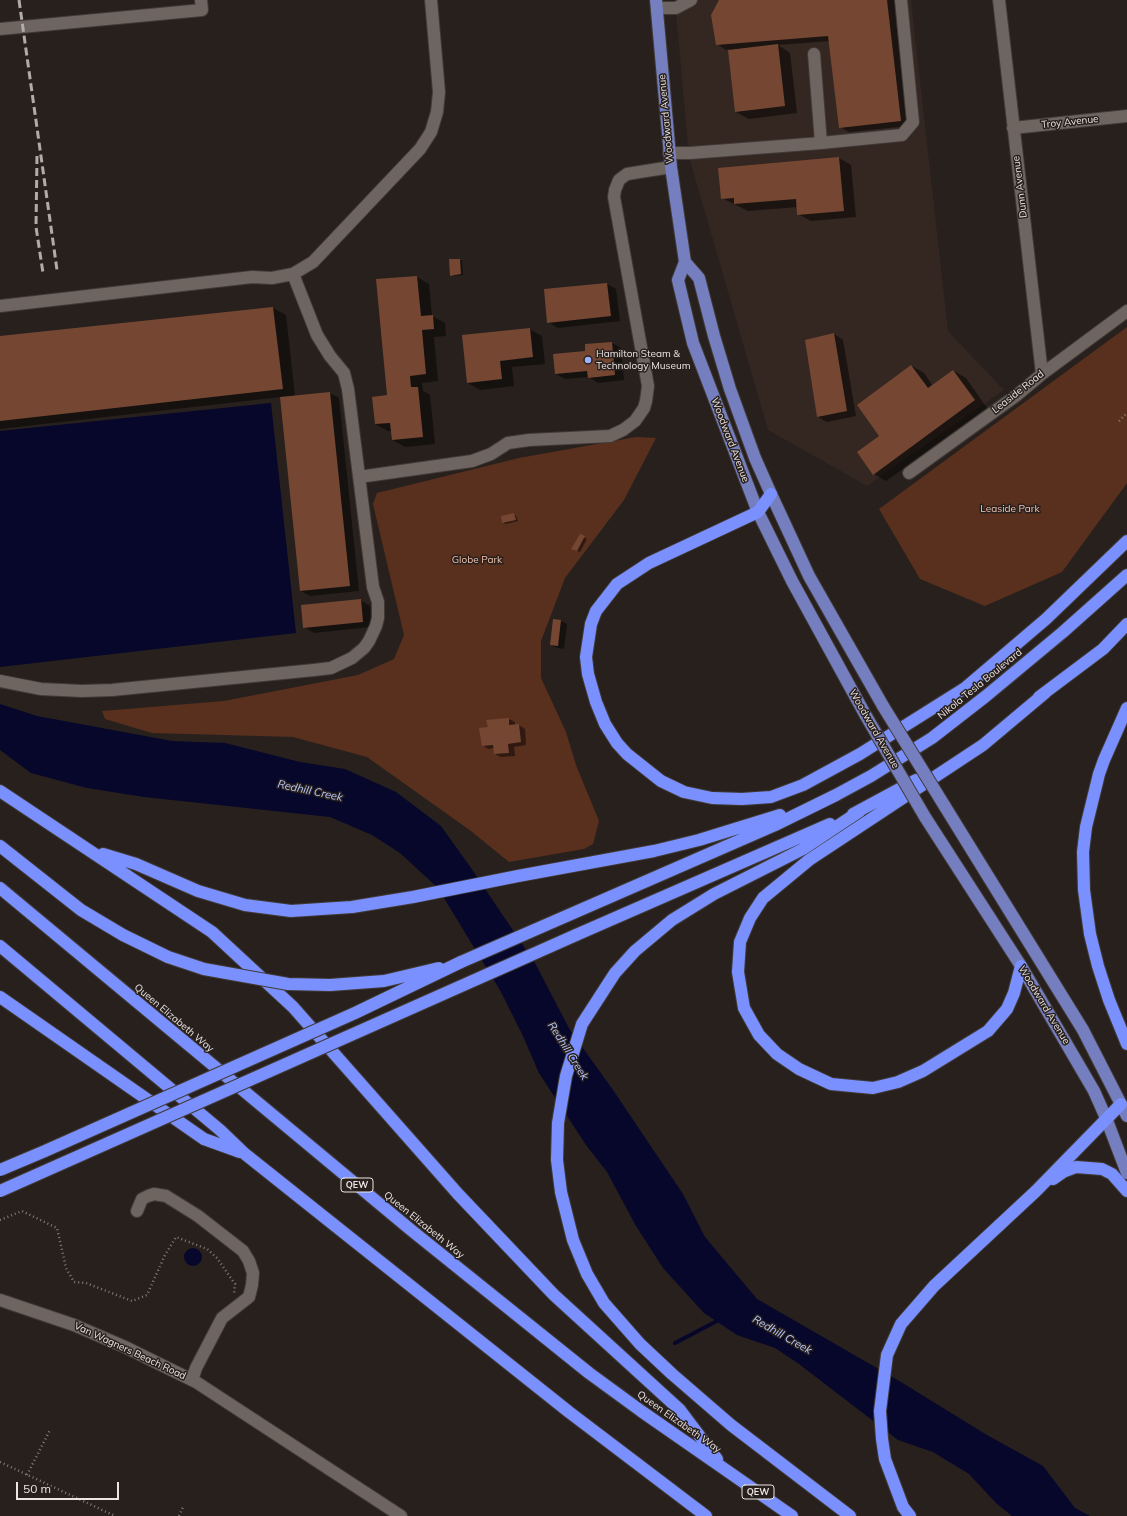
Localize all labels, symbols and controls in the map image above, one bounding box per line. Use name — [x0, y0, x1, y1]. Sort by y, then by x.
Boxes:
street label: Woodward Avenue — [656, 74, 676, 164]
street label: Troy Avenue — [1041, 113, 1099, 131]
street label: Dunn Avenue — [1010, 155, 1030, 219]
place label: Hamilton Steam & Technology Museum — [596, 348, 690, 372]
marker: Hamilton Steam & Technology Museum — [583, 355, 593, 365]
street label: Leaside Road — [990, 368, 1046, 416]
street label: Woodward Avenue — [708, 396, 752, 484]
park label: Leaside Park — [980, 503, 1040, 515]
park label: Globe Park — [452, 554, 502, 566]
street label: Nikola Tesla Boulevard — [935, 646, 1025, 722]
street label: Woodward Avenue — [846, 687, 902, 771]
water label: Redhill Creek — [276, 778, 344, 804]
street label: Woodward Avenue — [1016, 964, 1072, 1046]
street label: Queen Elizabeth Way — [132, 981, 216, 1055]
water label: Redhill Creek — [545, 1019, 591, 1083]
road number: QEW — [341, 1178, 373, 1192]
street label: Queen Elizabeth Way — [381, 1189, 467, 1261]
water label: Redhill Creek — [750, 1313, 814, 1357]
street label: Van Wagners Beach Road — [72, 1320, 188, 1382]
street label: Queen Elizabeth Way — [635, 1388, 723, 1456]
scale bar — [18, 1474, 121, 1500]
text: 50 m — [23, 1481, 51, 1496]
road number: QEW — [742, 1485, 774, 1499]

